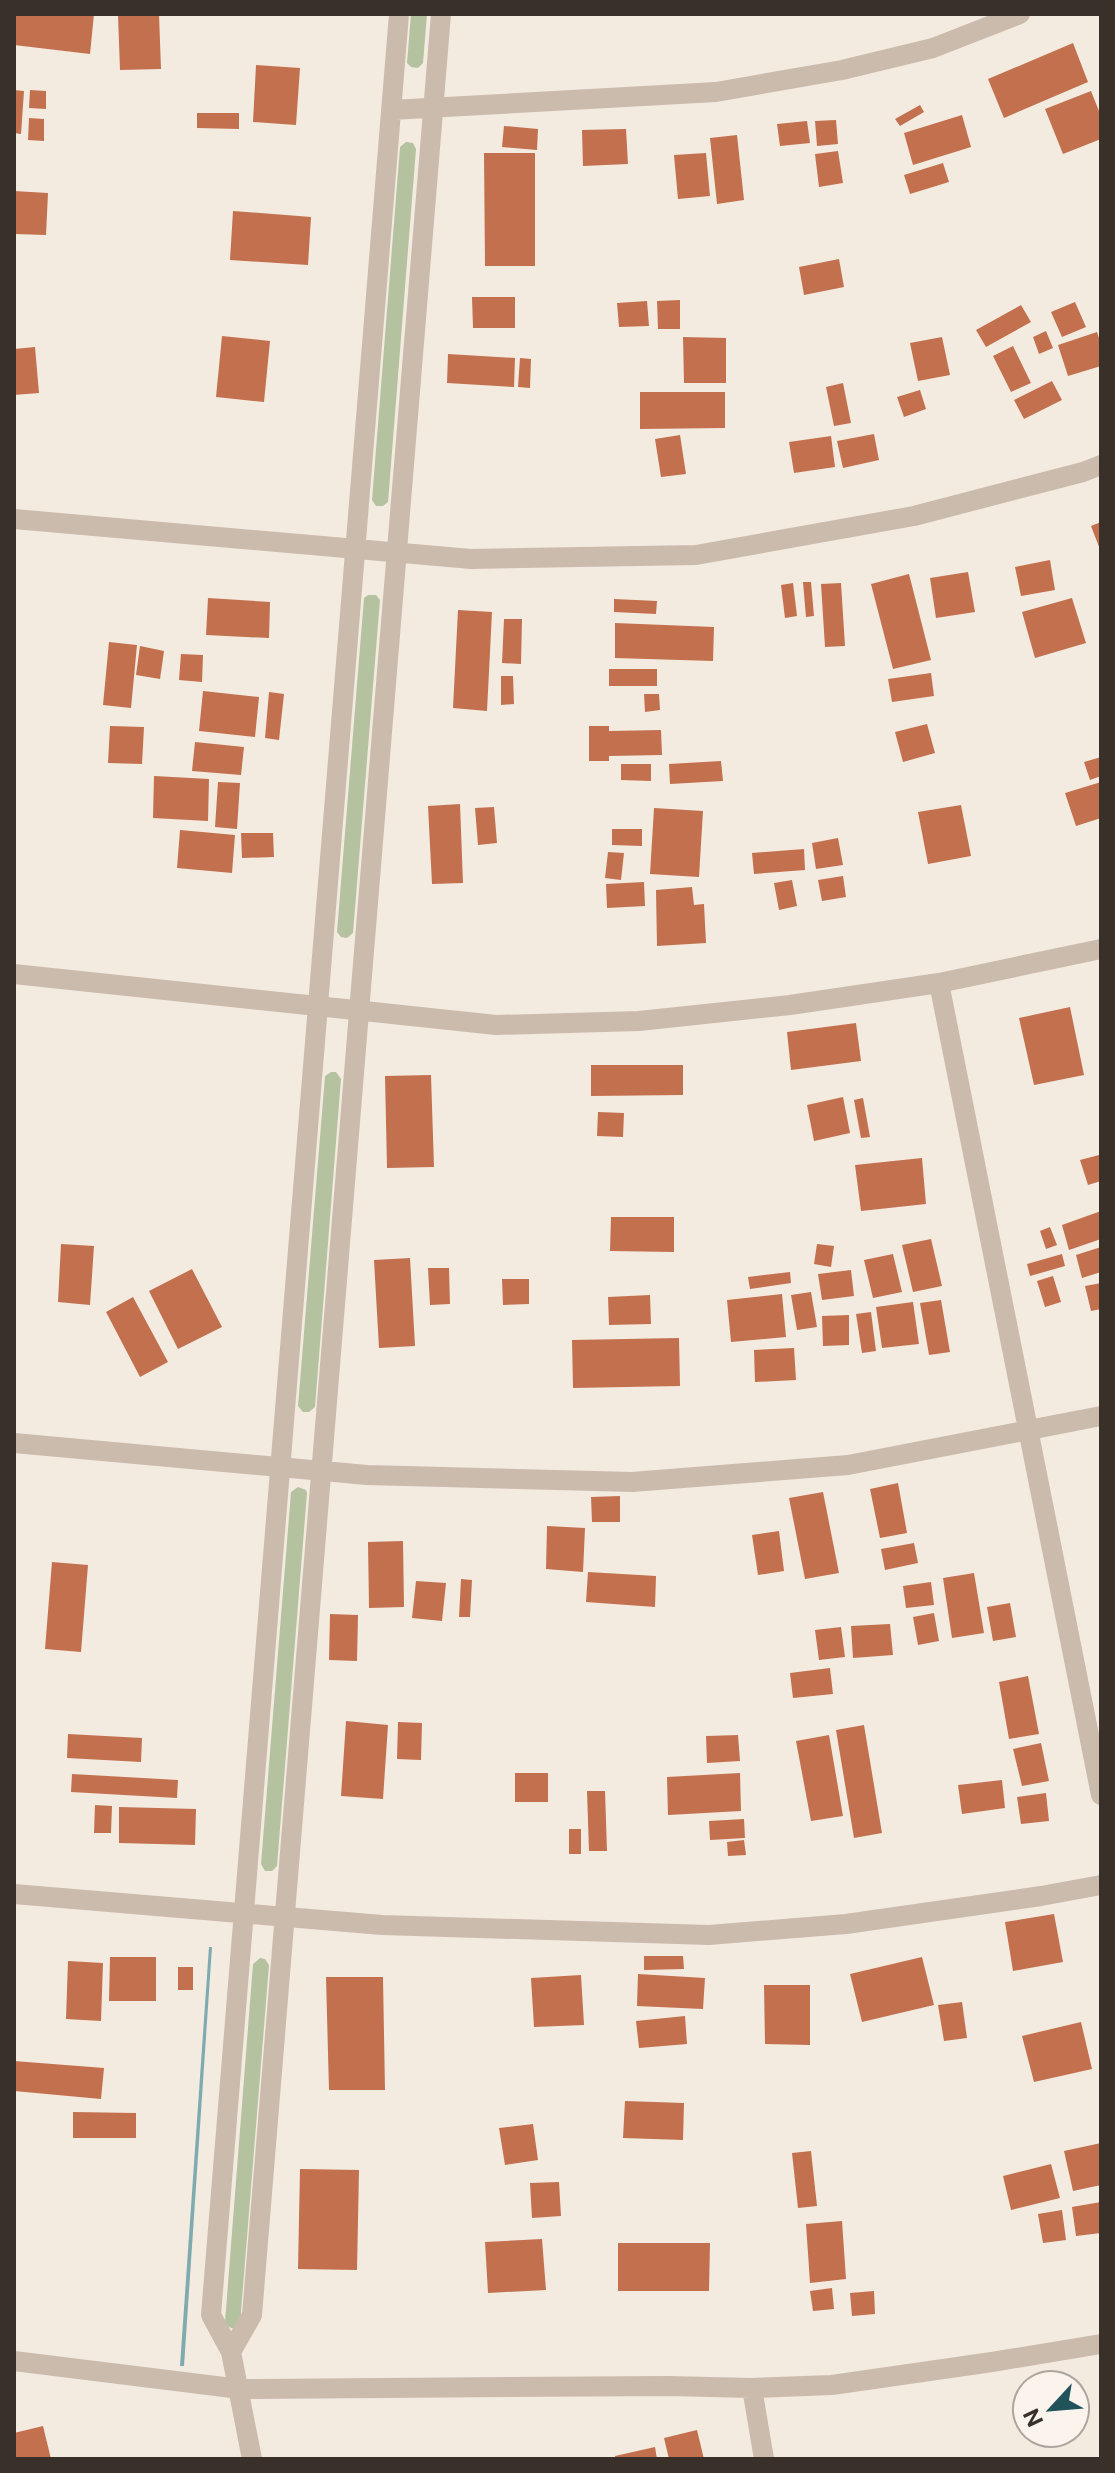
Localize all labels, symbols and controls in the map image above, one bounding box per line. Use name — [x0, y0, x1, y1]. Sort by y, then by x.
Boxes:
north arrow — [1011, 2369, 1091, 2449]
text: N — [1018, 2404, 1048, 2431]

